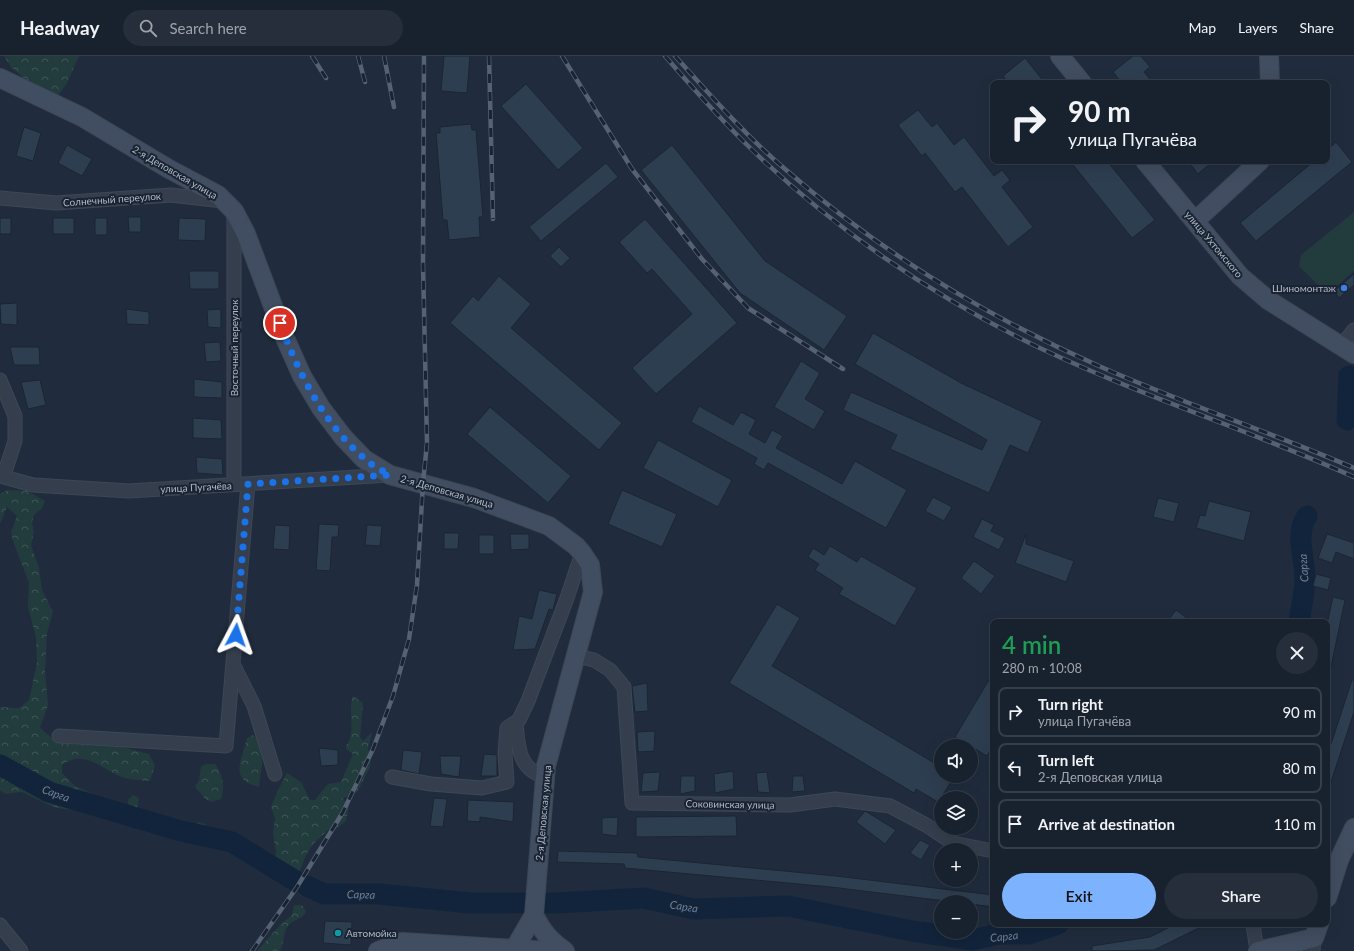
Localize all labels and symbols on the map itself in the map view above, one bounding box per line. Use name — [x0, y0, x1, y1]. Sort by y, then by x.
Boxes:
street label: 2-я Деповская улица — [130, 143, 220, 201]
street label: Солнечный переулок — [63, 190, 162, 208]
street label: улица Ухтомского — [1183, 208, 1246, 280]
place label: Шиномонтаж — [1272, 282, 1336, 294]
marker: Шиномонтаж — [1339, 283, 1349, 293]
street label: Восточный переулок — [228, 299, 240, 396]
pin — [263, 306, 297, 340]
street label: 2-я Деповская улица — [399, 472, 495, 510]
street label: улица Пугачёва — [160, 479, 232, 495]
water label: Сарга — [1296, 553, 1310, 583]
position arrow — [215, 614, 257, 656]
street label: 2-я Деповская улица — [533, 765, 553, 861]
water label: Сарга — [40, 782, 72, 804]
street label: Соковинская улица — [685, 797, 775, 811]
water label: Сарга — [347, 887, 376, 901]
water label: Сарга — [669, 897, 699, 915]
place label: Автомойка — [346, 927, 397, 939]
marker: Автомойка — [333, 928, 343, 938]
water label: Сарга — [989, 928, 1019, 944]

